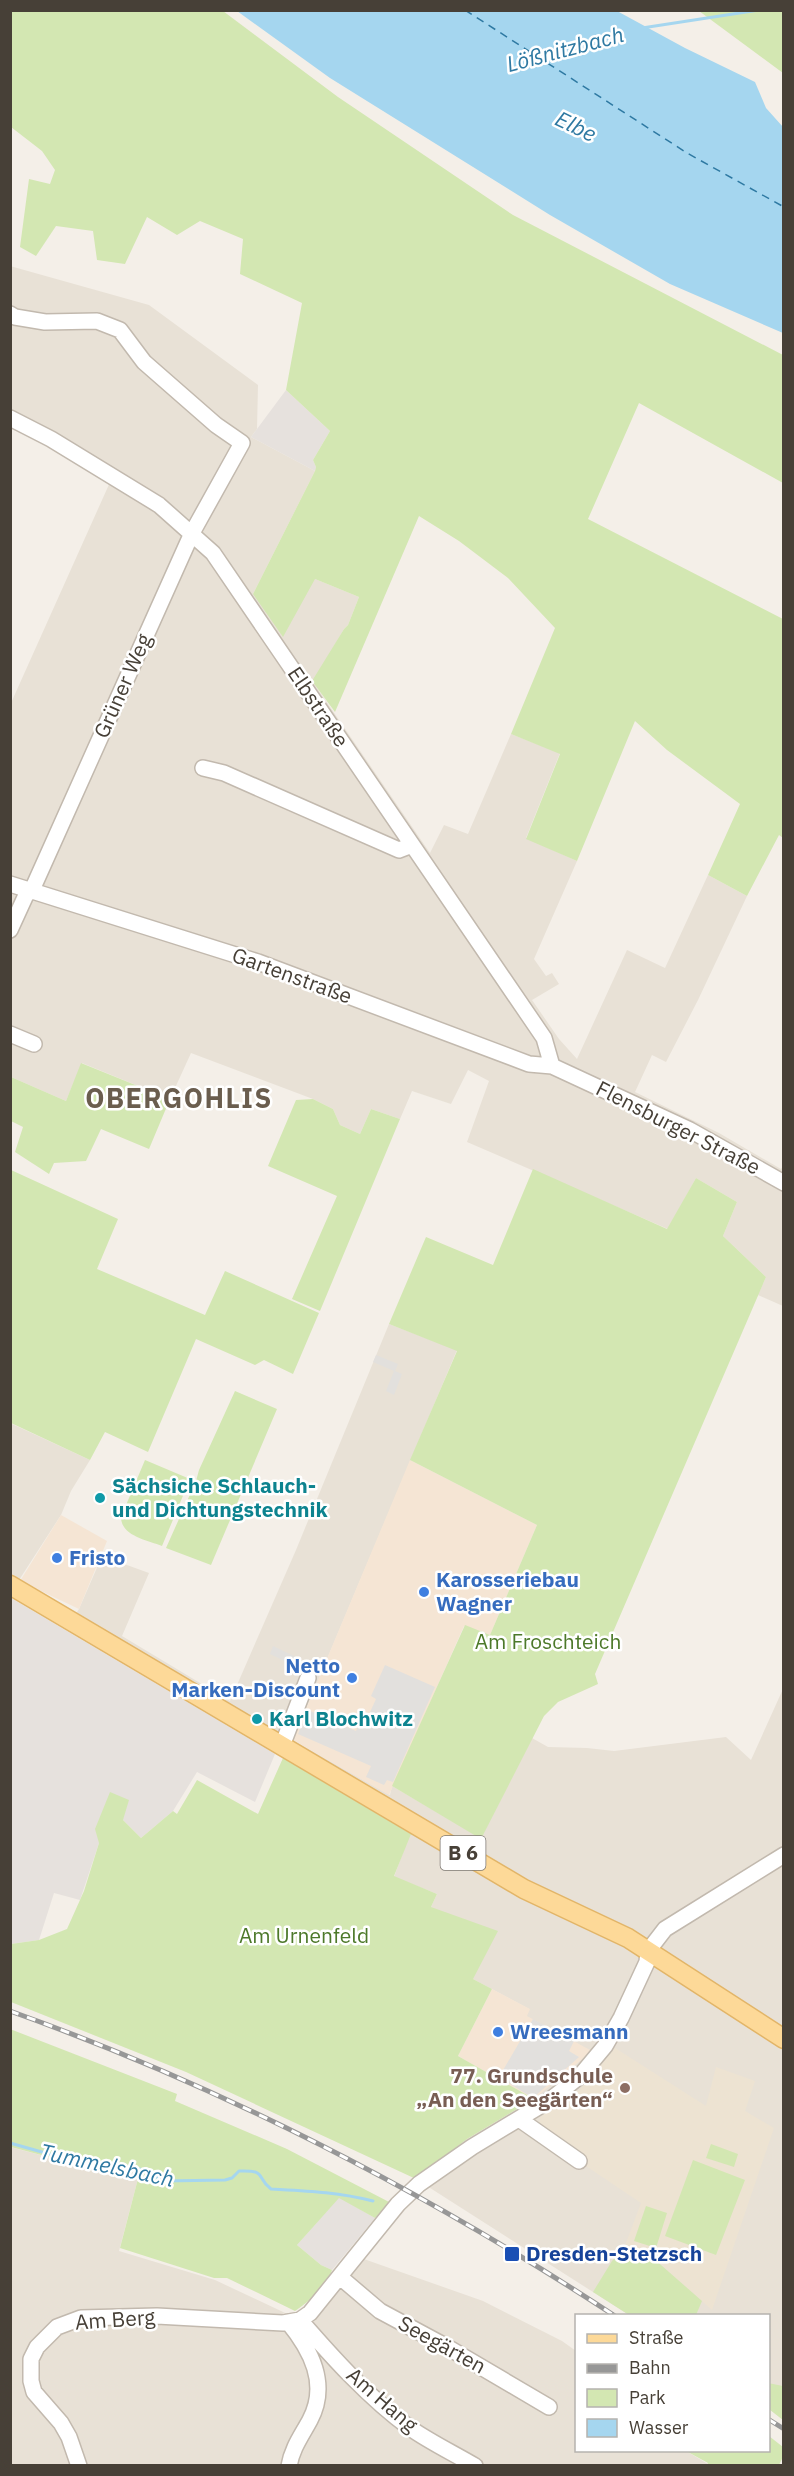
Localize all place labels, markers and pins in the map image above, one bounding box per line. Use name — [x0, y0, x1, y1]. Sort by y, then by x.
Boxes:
place label: Sächsiche Schlauch- und Dichtungstechnik — [112, 1471, 329, 1523]
marker: Sächsiche Schlauch- und Dichtungstechnik — [93, 1491, 107, 1505]
place label: Fristo — [69, 1543, 126, 1571]
marker: Fristo — [50, 1551, 64, 1565]
place label: Karosseriebau Wagner — [436, 1565, 579, 1617]
marker: Karosseriebau Wagner — [417, 1585, 431, 1599]
place label: Netto Marken-Discount — [171, 1651, 340, 1703]
marker: Netto Marken-Discount — [345, 1671, 359, 1685]
place label: Karl Blochwitz — [269, 1704, 413, 1732]
marker: Karl Blochwitz — [250, 1712, 264, 1726]
place label: Wreesmann — [510, 2017, 629, 2045]
marker: Wreesmann — [491, 2025, 505, 2039]
place label: 77. Grundschule „An den Seegärten“ — [416, 2061, 613, 2113]
marker: 77. Grundschule „An den Seegärten“ — [618, 2081, 632, 2095]
place label: Dresden-Stetzsch — [526, 2239, 702, 2267]
marker: Dresden-Stetzsch — [503, 2245, 521, 2263]

